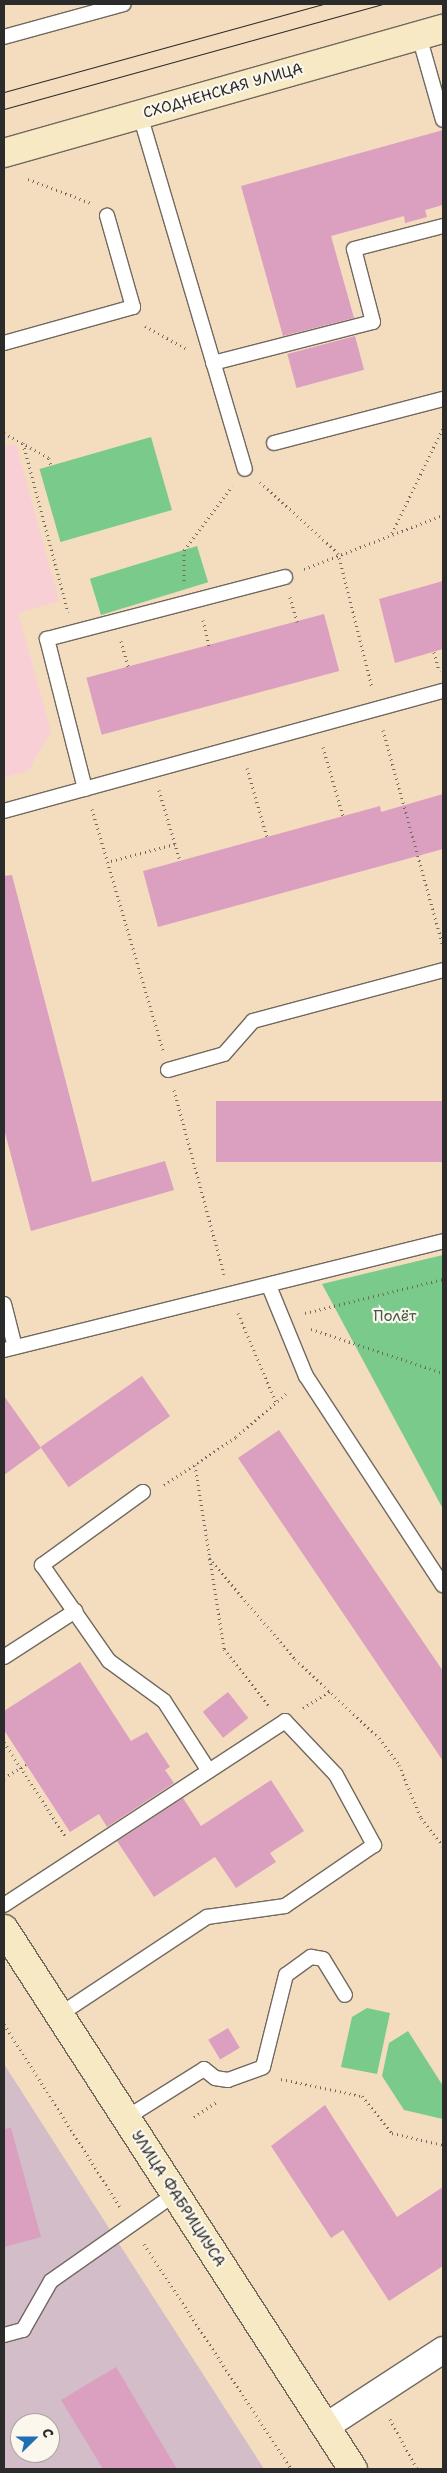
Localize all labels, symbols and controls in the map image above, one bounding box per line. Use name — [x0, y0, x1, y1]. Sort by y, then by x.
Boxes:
street label: СХОДНЕНСКАЯ УЛИЦА — [141, 60, 305, 122]
park label: Полёт — [374, 1308, 416, 1326]
street label: УЛИЦА ФАБРИЦИУСА — [127, 2128, 229, 2270]
north arrow — [10, 2413, 60, 2463]
text: С — [38, 2425, 58, 2440]

